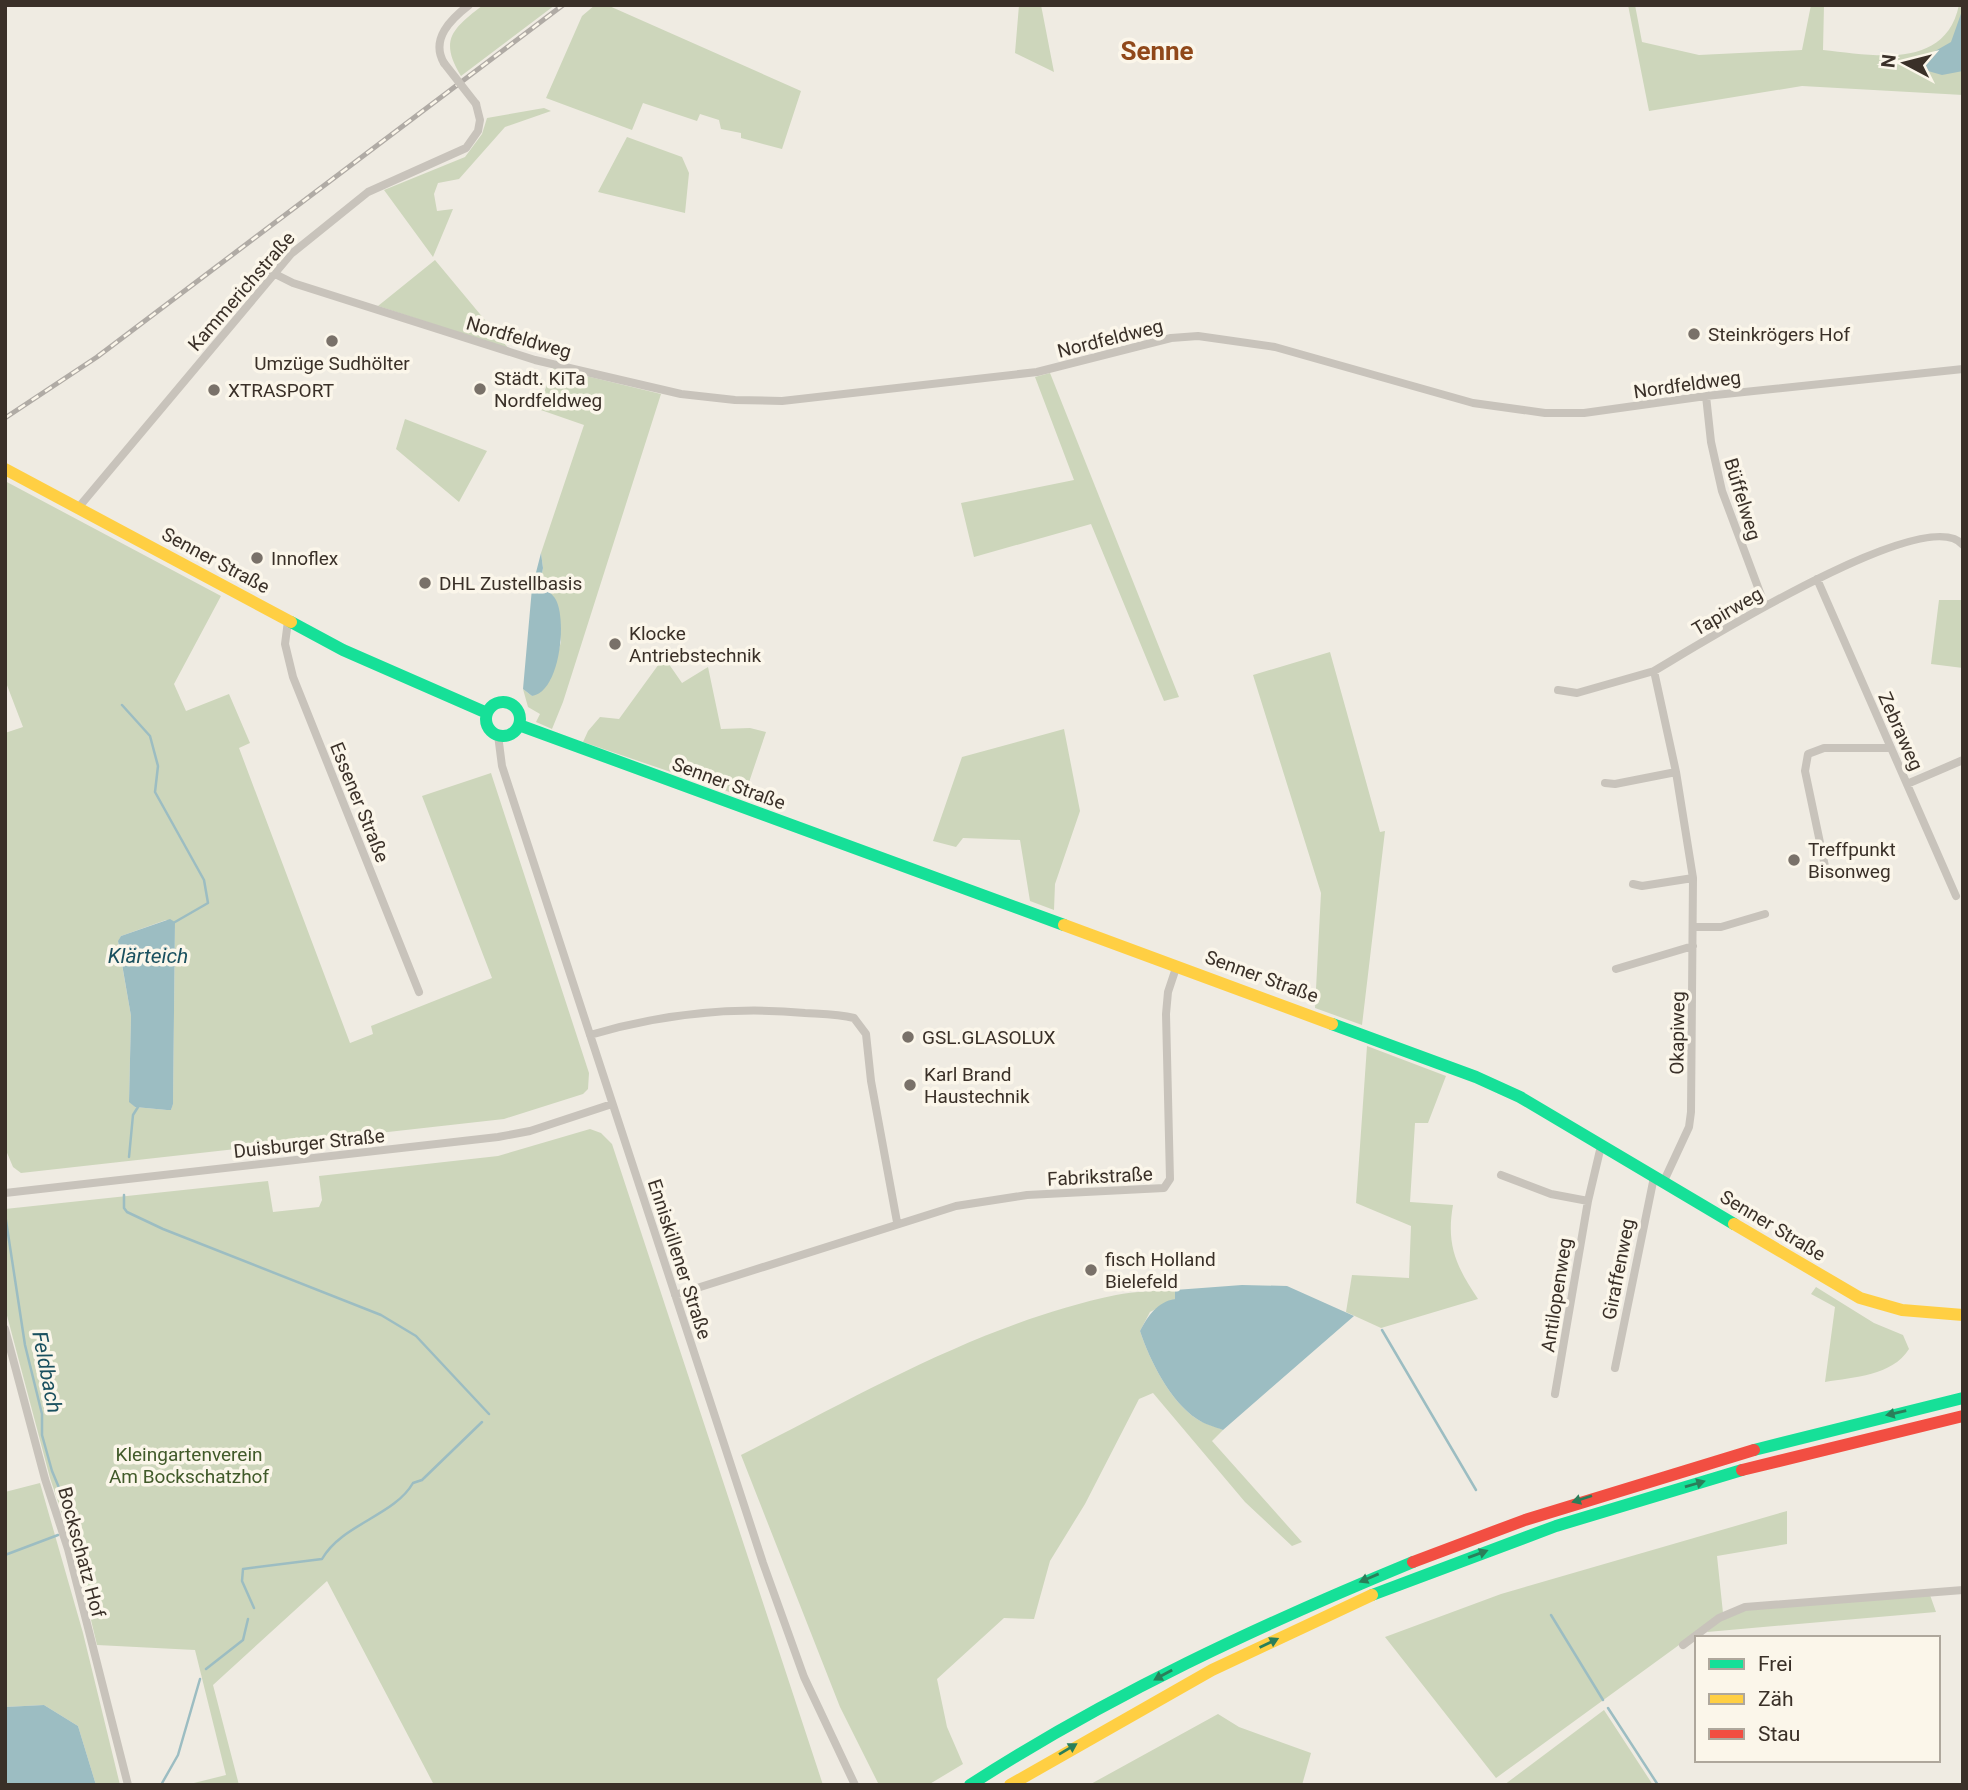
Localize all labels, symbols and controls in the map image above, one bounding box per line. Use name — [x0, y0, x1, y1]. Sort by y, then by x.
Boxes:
north arrow — [1870, 28, 1940, 98]
district label: Senne — [1120, 36, 1194, 66]
text: N — [1876, 53, 1901, 69]
street label: Kammerichstraße — [183, 227, 300, 356]
street label: Nordfeldweg — [464, 312, 574, 363]
street label: Nordfeldweg — [1055, 314, 1165, 363]
place label: Steinkrögers Hof — [1708, 323, 1850, 346]
marker: Steinkrögers Hof — [1686, 326, 1702, 342]
marker: Umzüge Sudhölter — [324, 333, 340, 349]
place label: Umzüge Sudhölter — [254, 352, 410, 375]
street label: Nordfeldweg — [1632, 366, 1742, 403]
place label: Städt. KiTa Nordfeldweg — [494, 367, 602, 412]
place label: XTRASPORT — [228, 379, 334, 402]
marker: Städt. KiTa Nordfeldweg — [472, 381, 488, 397]
marker: XTRASPORT — [206, 382, 222, 398]
street label: Büffelweg — [1719, 455, 1766, 543]
street label: Senner Straße — [158, 522, 274, 598]
place label: Innoflex — [271, 547, 339, 570]
marker: Innoflex — [249, 550, 265, 566]
place label: DHL Zustellbasis — [439, 572, 582, 595]
marker: DHL Zustellbasis — [417, 575, 433, 591]
street label: Tapirweg — [1688, 582, 1767, 641]
place label: Klocke Antriebstechnik — [629, 622, 762, 667]
marker: Klocke Antriebstechnik — [607, 636, 623, 652]
street label: Zebraweg — [1873, 688, 1928, 774]
street label: Essener Straße — [325, 739, 394, 866]
street label: Senner Straße — [669, 752, 789, 815]
place label: Treffpunkt Bisonweg — [1808, 838, 1896, 883]
marker: Treffpunkt Bisonweg — [1786, 852, 1802, 868]
water label: Klärteich — [108, 944, 188, 968]
street label: Senner Straße — [1202, 945, 1322, 1008]
street label: Okapiweg — [1665, 991, 1690, 1075]
place label: GSL.GLASOLUX — [922, 1026, 1056, 1049]
marker: GSL.GLASOLUX — [900, 1029, 916, 1045]
place label: Karl Brand Haustechnik — [924, 1063, 1030, 1108]
marker: Karl Brand Haustechnik — [902, 1077, 918, 1093]
street label: Duisburger Straße — [232, 1124, 386, 1163]
street label: Fabrikstraße — [1047, 1162, 1153, 1191]
street label: Enniskillener Straße — [643, 1176, 716, 1342]
street label: Senner Straße — [1716, 1185, 1830, 1266]
street label: Giraffenweg — [1597, 1217, 1640, 1322]
street label: Antilopenweg — [1536, 1236, 1577, 1354]
place label: fisch Holland Bielefeld — [1105, 1248, 1216, 1293]
marker: fisch Holland Bielefeld — [1083, 1262, 1099, 1278]
water label: Feldbach — [27, 1329, 67, 1415]
one-way arrow — [1885, 1408, 1907, 1419]
park label: Kleingartenverein Am Bockschatzhof — [109, 1443, 269, 1488]
one-way arrow — [1684, 1479, 1705, 1489]
street label: Bockschatz Hof — [53, 1484, 110, 1620]
one-way arrow — [1572, 1494, 1593, 1505]
one-way arrow — [1467, 1548, 1488, 1559]
one-way arrow — [1358, 1572, 1379, 1583]
legend — [1695, 1636, 1940, 1762]
one-way arrow — [1259, 1638, 1279, 1649]
text: Frei — [1758, 1652, 1793, 1676]
one-way arrow — [1154, 1669, 1173, 1681]
text: Zäh — [1758, 1687, 1794, 1711]
text: Stau — [1758, 1722, 1800, 1746]
one-way arrow — [1058, 1743, 1077, 1756]

